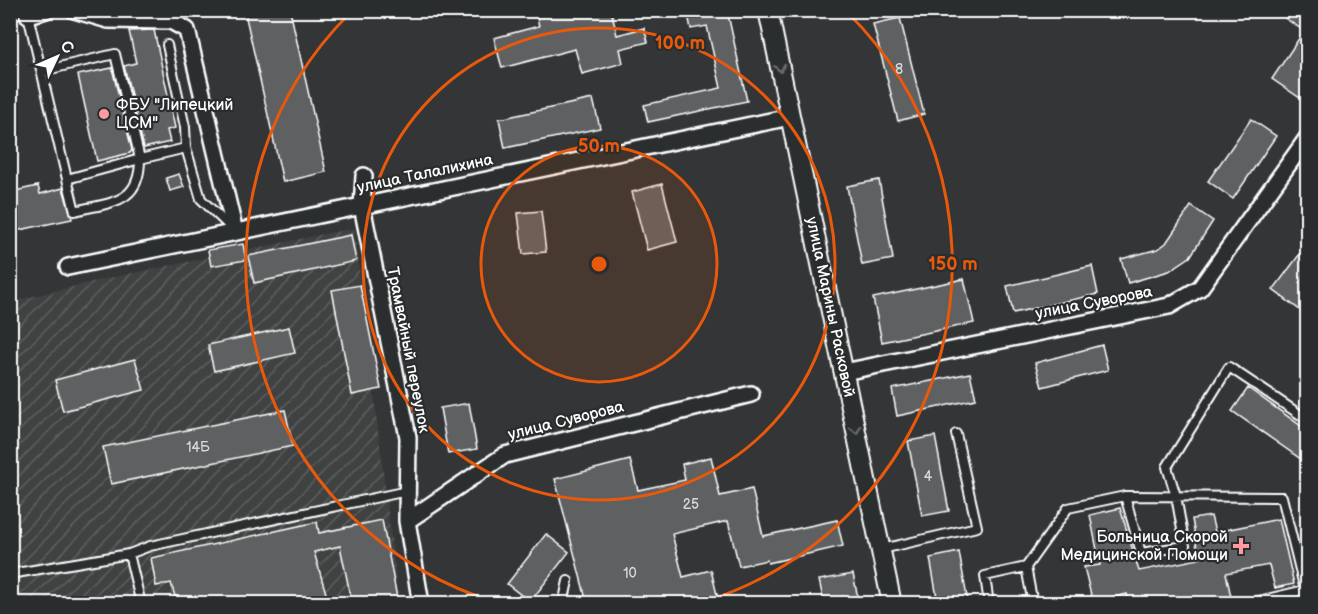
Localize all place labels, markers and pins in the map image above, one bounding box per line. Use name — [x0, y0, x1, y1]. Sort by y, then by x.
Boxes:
place label: ФБУ "Липецкий ЦСМ" — [116, 96, 234, 133]
marker: ФБУ "Липецкий ЦСМ" — [97, 107, 111, 121]
centre of rings — [589, 254, 609, 274]
place label: Больница Скорой Медицинской Помощи — [1060, 528, 1228, 565]
marker: Больница Скорой Медицинской Помощи — [1232, 537, 1250, 555]

